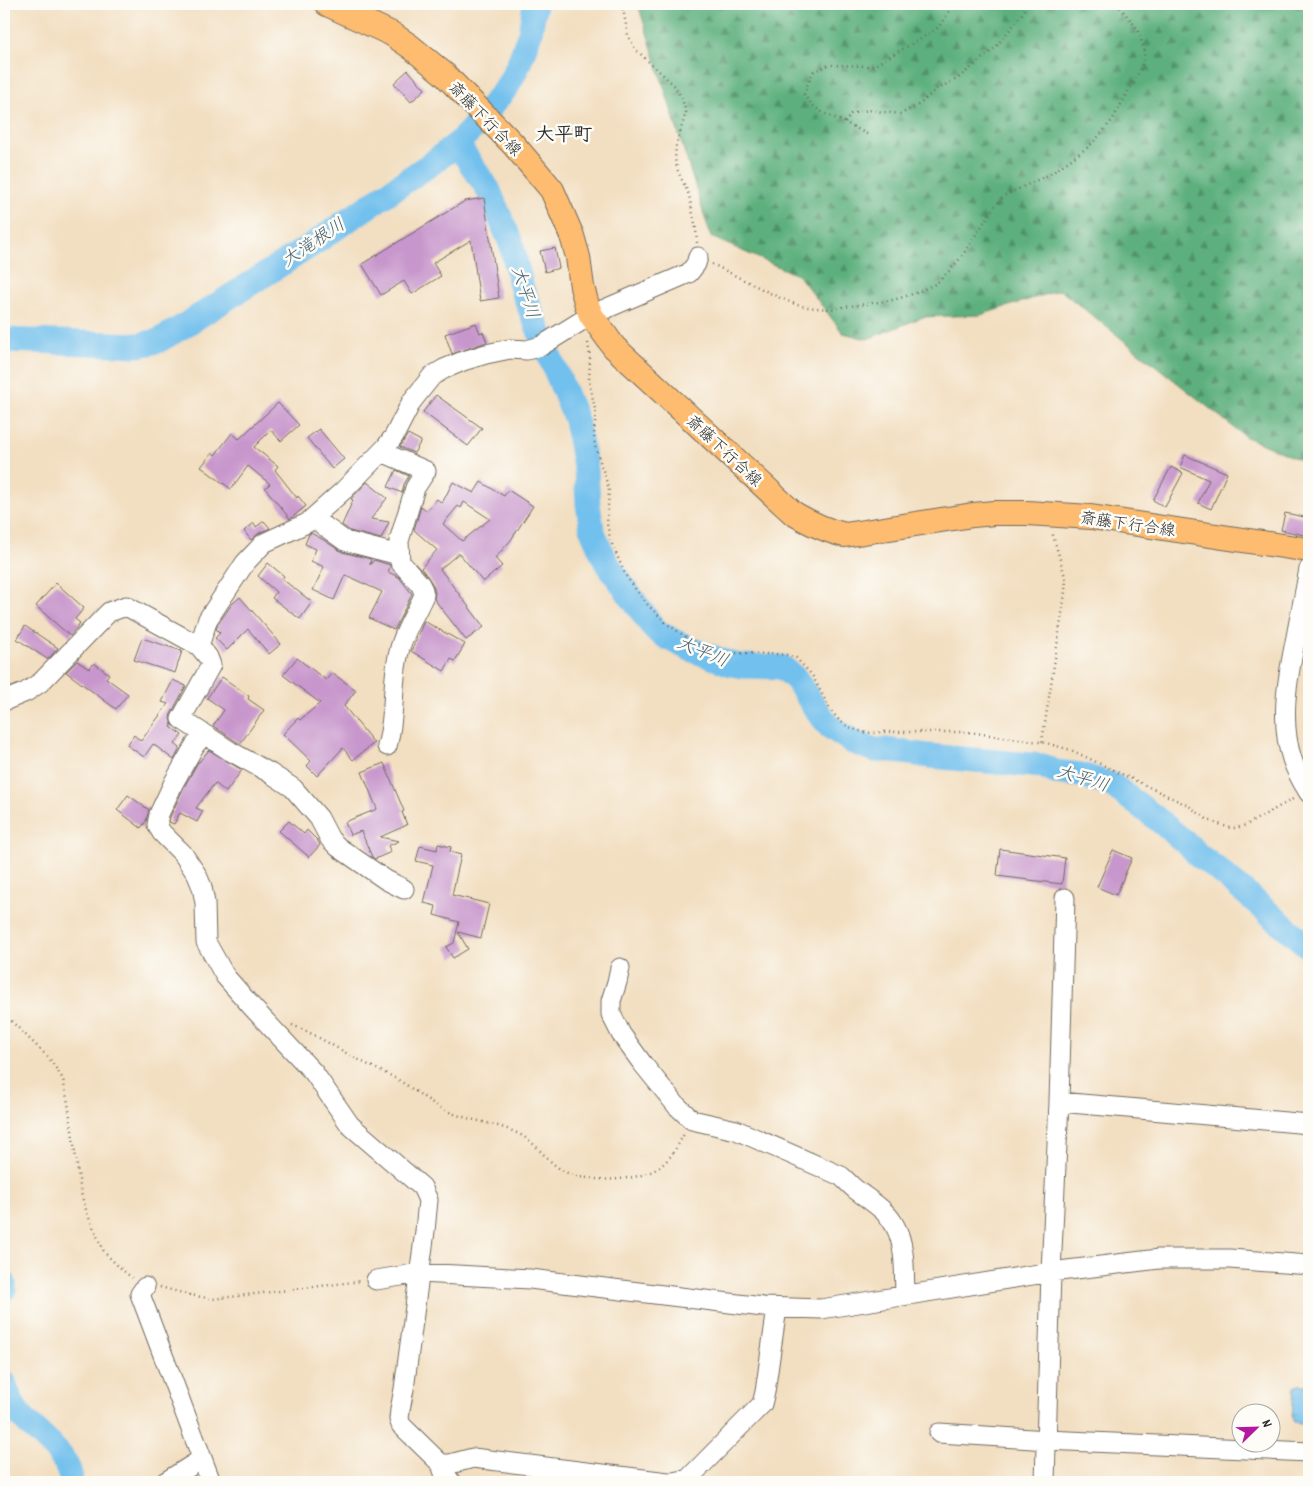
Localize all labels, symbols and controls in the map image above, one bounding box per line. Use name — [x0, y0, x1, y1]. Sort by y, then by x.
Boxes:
street label: 斎藤下行合線 — [443, 77, 526, 162]
district label: 大平町 — [535, 123, 593, 150]
water label: 大滝根川 — [278, 214, 351, 275]
water label: 大平川 — [503, 263, 544, 322]
street label: 斎藤下行合線 — [680, 411, 766, 493]
street label: 斎藤下行合線 — [1079, 507, 1177, 544]
water label: 大平川 — [672, 632, 732, 675]
water label: 大平川 — [1053, 761, 1112, 800]
north arrow — [1230, 1404, 1280, 1454]
text: N — [1256, 1417, 1277, 1431]

